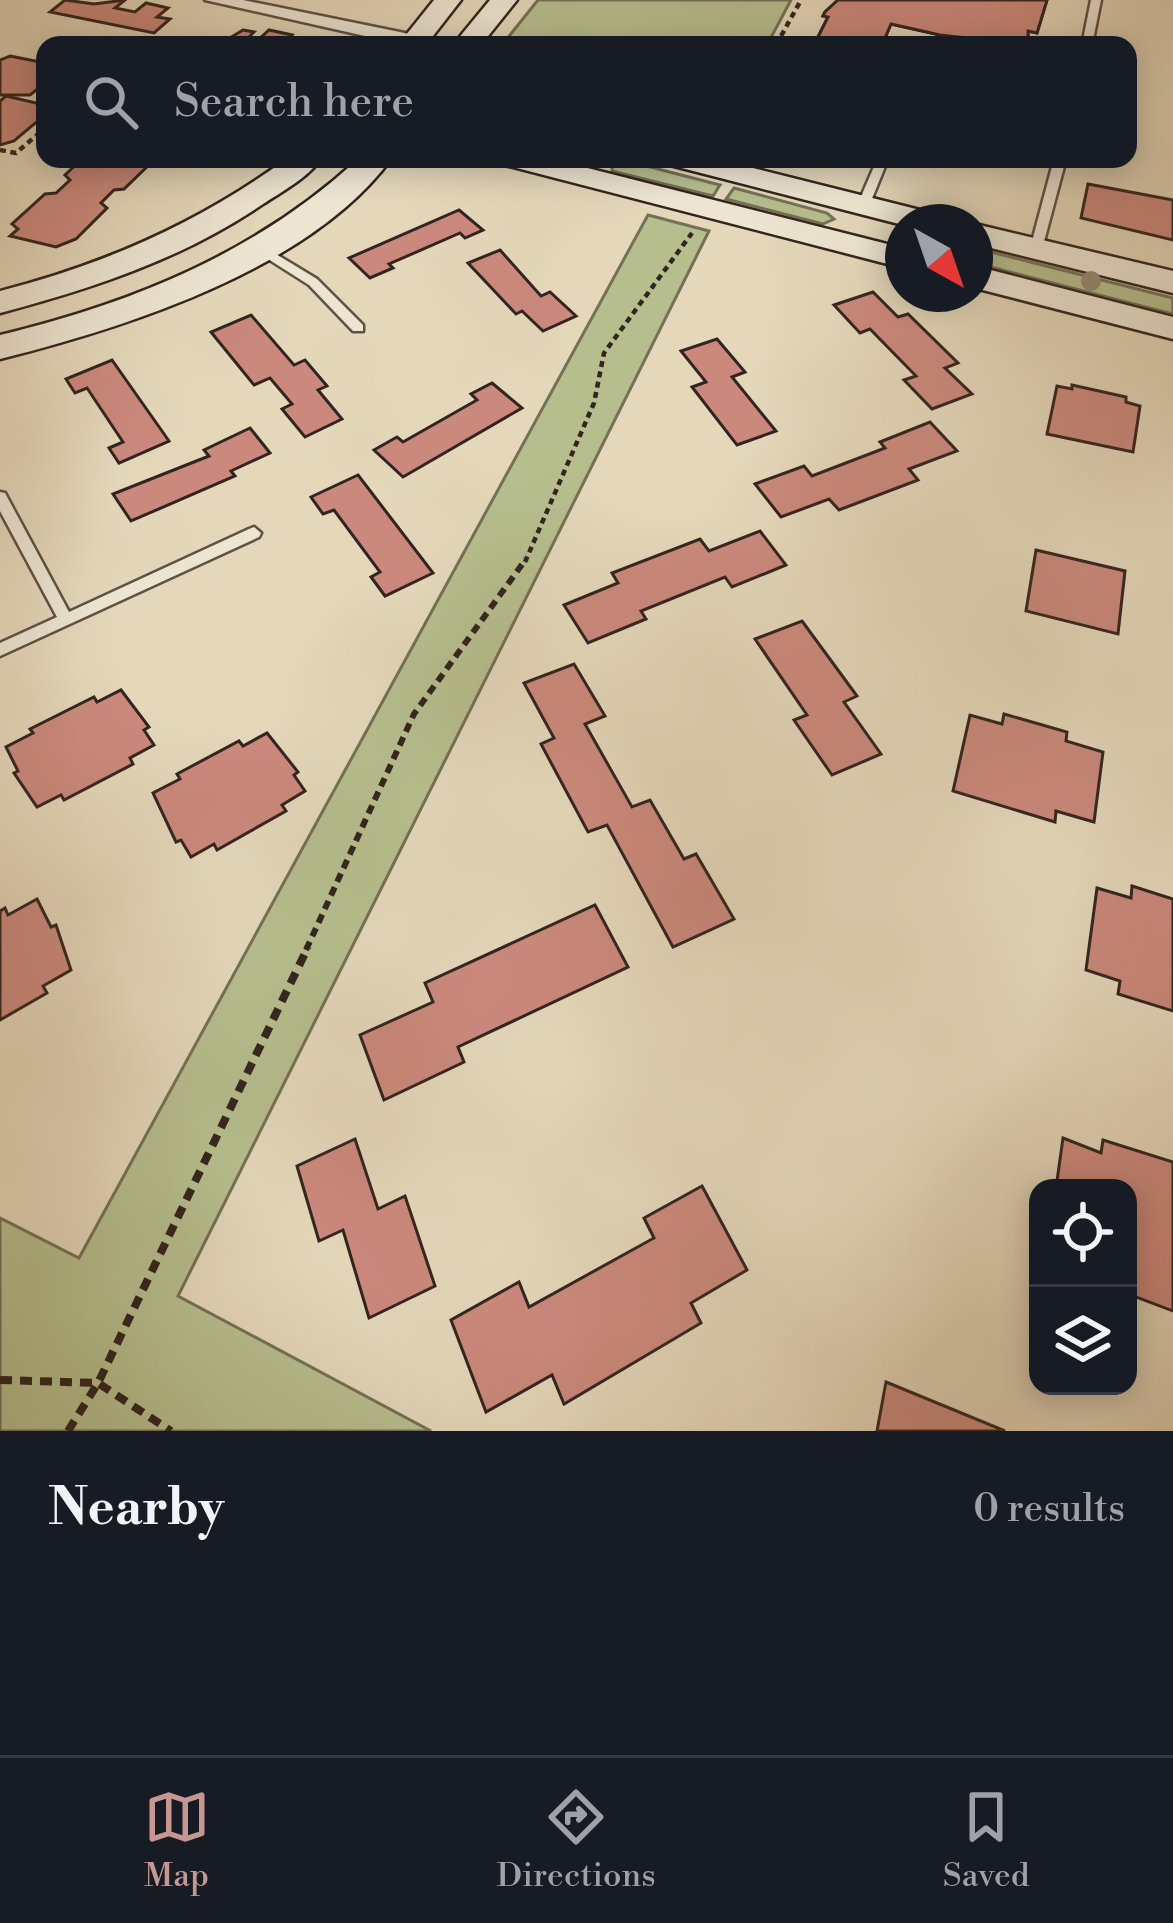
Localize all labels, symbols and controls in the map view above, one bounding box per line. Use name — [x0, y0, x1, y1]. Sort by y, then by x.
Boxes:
search box — [36, 36, 1137, 168]
icon: search — [78, 69, 144, 135]
text: Search here — [174, 74, 414, 131]
north arrow — [885, 204, 993, 312]
map controls — [1029, 1179, 1137, 1395]
button: locate — [1029, 1179, 1137, 1287]
button: layers — [1029, 1287, 1137, 1395]
text: Nearby — [48, 1477, 224, 1541]
text: 0 results — [973, 1485, 1125, 1534]
tab: Map — [144, 1784, 210, 1897]
tab: Directions — [497, 1784, 656, 1897]
tab: Saved — [943, 1784, 1029, 1897]

